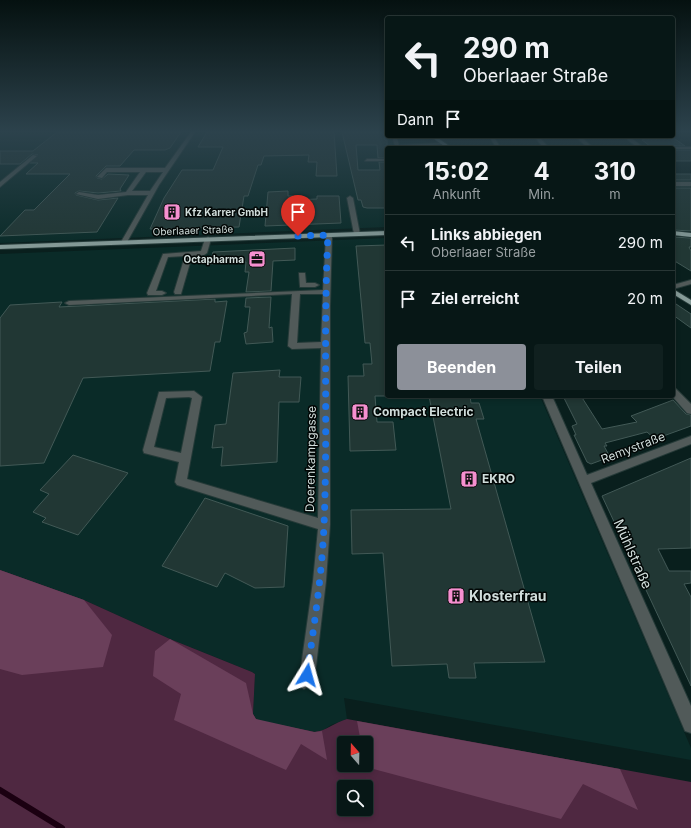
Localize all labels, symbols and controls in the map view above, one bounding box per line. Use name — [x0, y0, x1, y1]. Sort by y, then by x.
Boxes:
text: 290 m — [463, 31, 550, 65]
icon: left — [397, 32, 449, 84]
text: Oberlaaer Straße — [463, 65, 608, 86]
icon: arrive — [442, 108, 464, 130]
text: Dann — [397, 110, 434, 129]
text: 15:02 — [424, 157, 489, 186]
text: 4 — [533, 157, 550, 186]
text: 310 — [594, 157, 636, 186]
text: Ankunft — [433, 186, 481, 202]
text: Min. — [528, 186, 555, 202]
text: m — [609, 186, 621, 202]
pin — [281, 195, 315, 236]
icon: arrive — [287, 201, 309, 223]
building icon: Kfz Karrer GmbH — [162, 202, 182, 222]
place label: Kfz Karrer GmbH — [185, 206, 268, 218]
street label: Oberlaaer Straße — [152, 223, 234, 237]
text: Links abbiegen — [431, 225, 542, 244]
icon: left — [397, 232, 419, 254]
text: 290 m — [618, 233, 663, 252]
text: Oberlaaer Straße — [431, 244, 536, 260]
office icon: Octapharma — [247, 249, 267, 269]
place label: Octapharma — [183, 253, 244, 265]
icon: arrive — [397, 288, 419, 310]
text: Ziel erreicht — [431, 289, 519, 308]
text: 20 m — [627, 289, 663, 308]
button: Beenden — [397, 344, 526, 390]
button: Teilen — [534, 344, 663, 390]
building icon: Compact Electric — [350, 402, 370, 422]
place label: Compact Electric — [373, 404, 474, 419]
street label: Doerenkampgasse — [302, 406, 319, 512]
street label: Remystraße — [599, 428, 667, 467]
building icon: EKRO — [459, 469, 479, 489]
place label: EKRO — [482, 471, 515, 486]
street label: Mühlstraße — [611, 516, 656, 591]
building icon: Klosterfrau — [446, 586, 466, 606]
place label: Klosterfrau — [469, 587, 547, 604]
position arrow — [286, 654, 328, 696]
north arrow — [337, 736, 373, 772]
map controls — [337, 736, 373, 816]
button: search — [337, 780, 373, 816]

